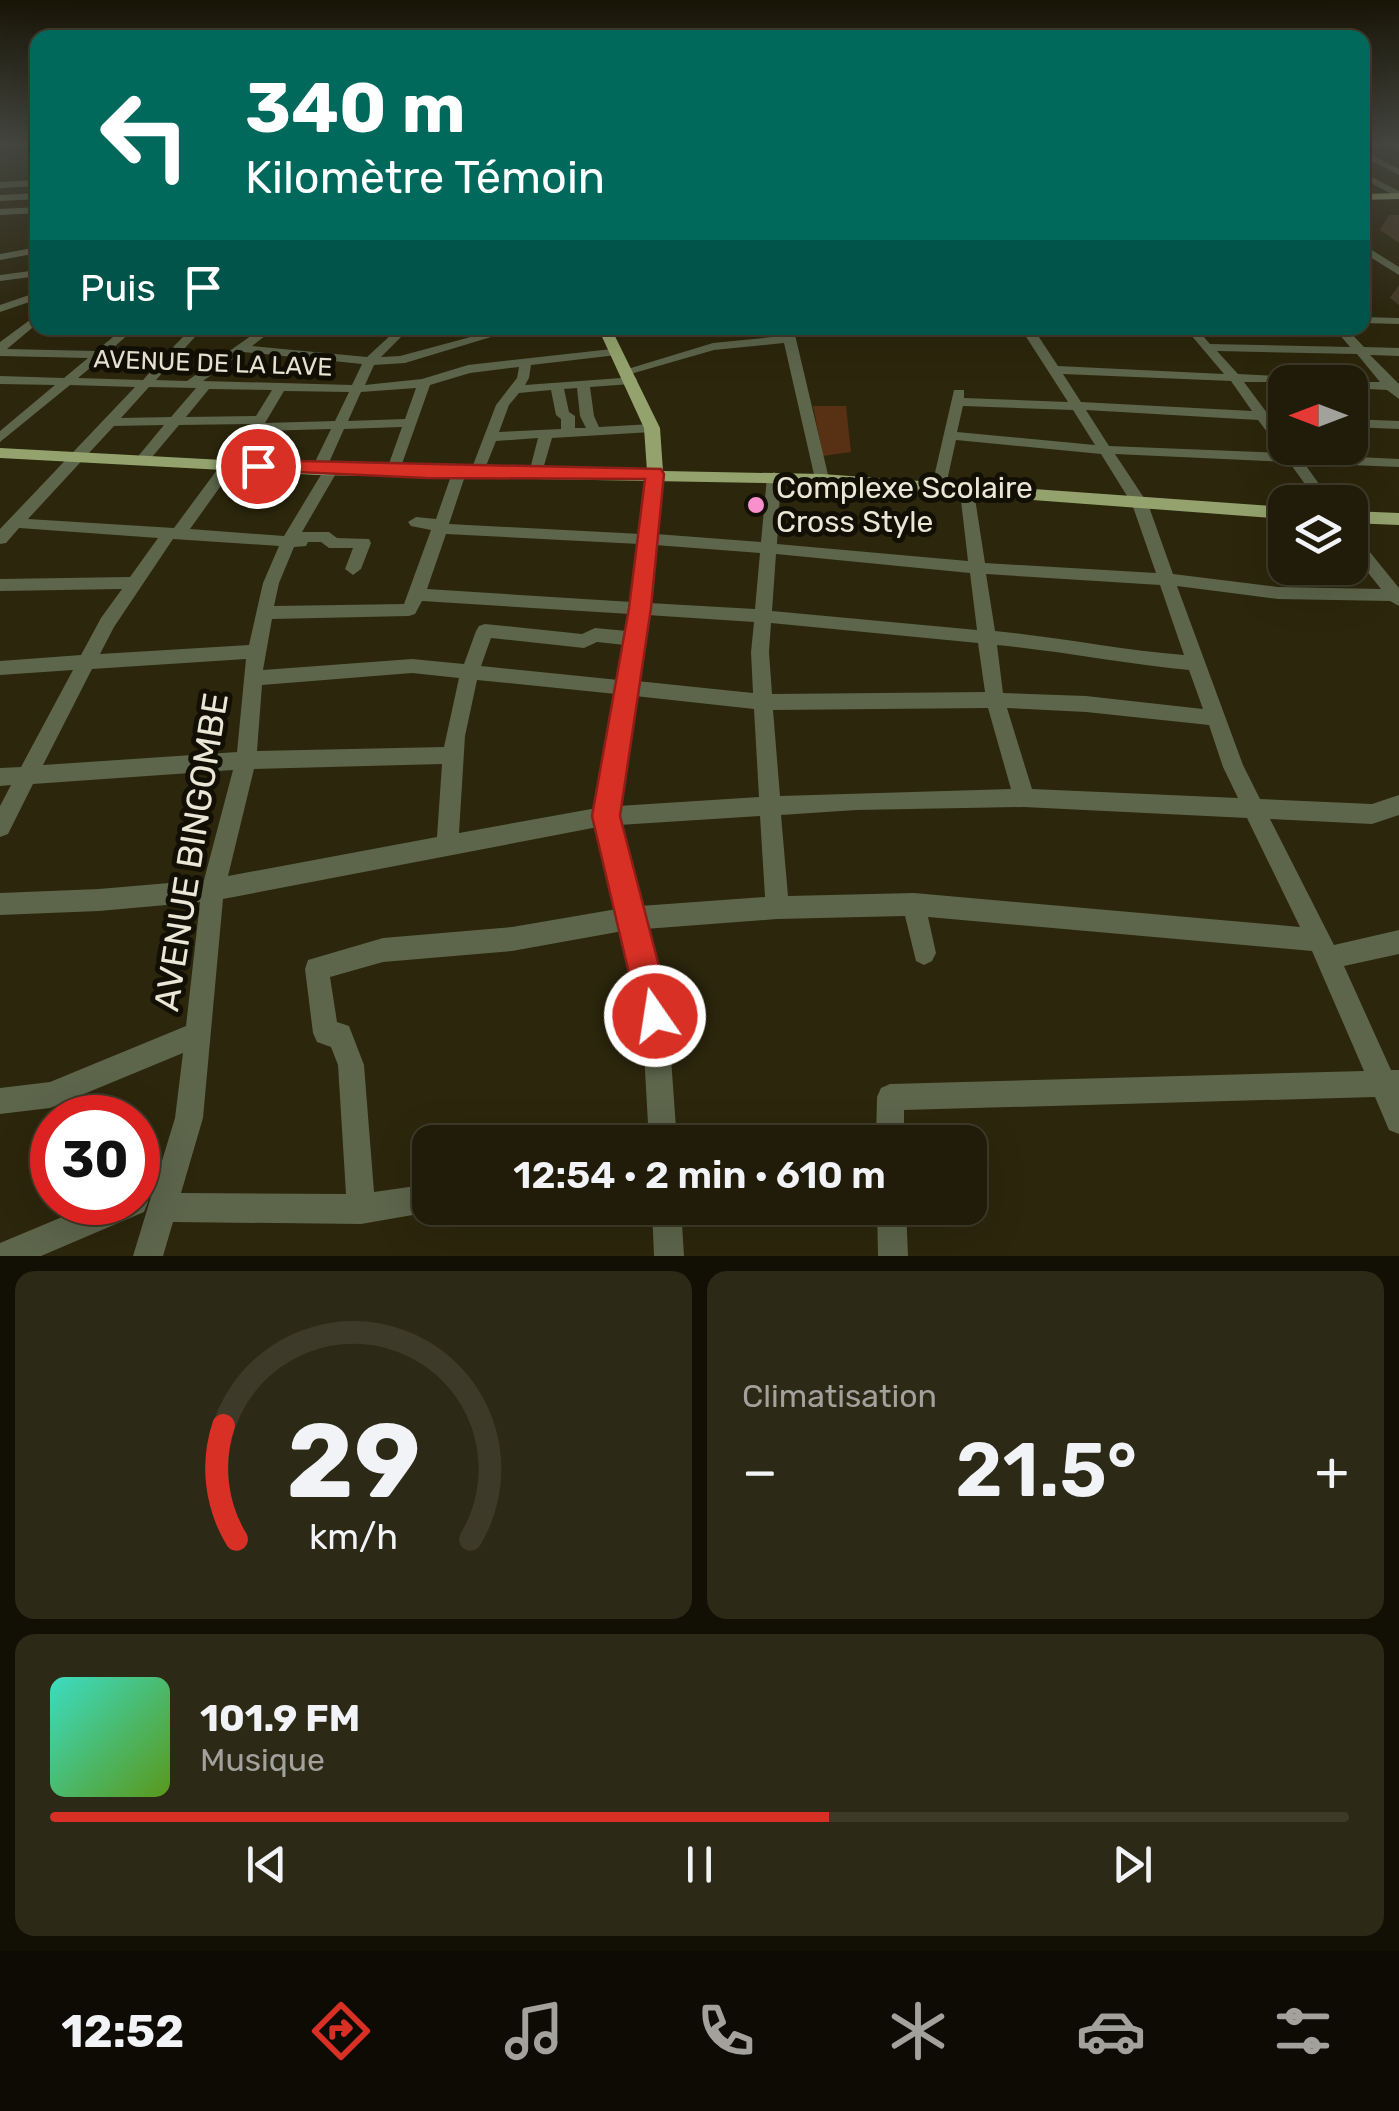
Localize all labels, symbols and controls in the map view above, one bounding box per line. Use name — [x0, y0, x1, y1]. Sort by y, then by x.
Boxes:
text: 340 m — [245, 67, 466, 150]
icon: left — [80, 70, 210, 200]
text: Kilomètre Témoin — [245, 151, 605, 204]
icon: arrive — [176, 260, 231, 315]
text: Puis — [80, 265, 156, 311]
street label: AVENUE DE LA LAVE — [93, 344, 333, 382]
north arrow — [1268, 365, 1368, 465]
map controls — [1268, 365, 1368, 585]
pin — [216, 424, 301, 509]
icon: arrive — [231, 439, 286, 494]
place label: Complexe Scolaire Cross Style — [776, 470, 1033, 540]
button: layers — [1268, 485, 1368, 585]
marker: Complexe Scolaire Cross Style — [745, 494, 767, 516]
street label: AVENUE BINGOMBE — [145, 690, 237, 1014]
position arrow — [603, 964, 707, 1068]
speed limit sign: 30 — [30, 1095, 160, 1225]
text: 12:54 · 2 min · 610 m — [513, 1152, 886, 1198]
text: Climatisation — [742, 1377, 937, 1415]
text: 29 — [286, 1400, 421, 1523]
text: 21.5° — [955, 1426, 1137, 1515]
text: − — [742, 1439, 778, 1504]
text: + — [1315, 1439, 1349, 1504]
text: km/h — [309, 1516, 398, 1558]
text: 101.9 FM — [200, 1695, 360, 1741]
text: Musique — [200, 1741, 325, 1779]
icon: previous — [239, 1837, 294, 1892]
icon: pause — [672, 1837, 727, 1892]
icon: next — [1105, 1837, 1160, 1892]
icon: directions — [306, 1996, 376, 2066]
icon: music — [499, 1996, 569, 2066]
icon: phone — [691, 1996, 761, 2066]
icon: climate — [883, 1996, 953, 2066]
icon: car — [1076, 1996, 1146, 2066]
icon: filters — [1268, 1996, 1338, 2066]
text: 12:52 — [61, 2005, 184, 2058]

